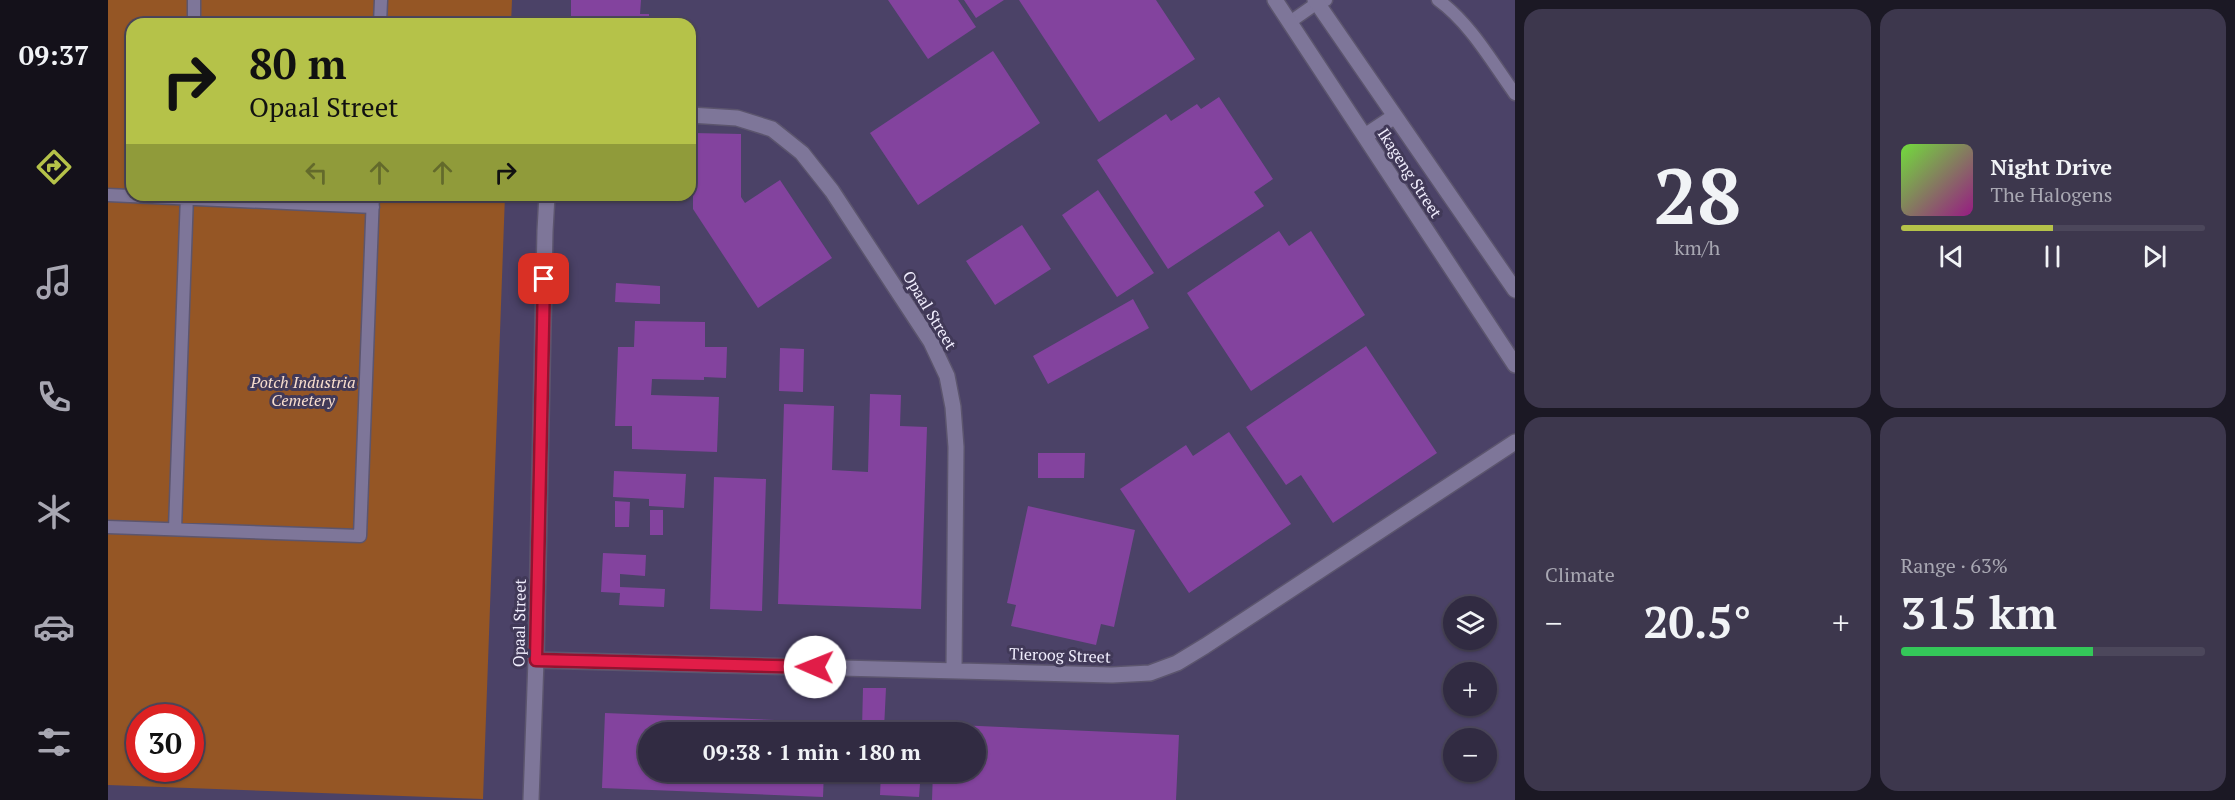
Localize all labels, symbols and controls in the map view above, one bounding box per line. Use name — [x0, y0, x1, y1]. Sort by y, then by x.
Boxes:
text: 80 m — [249, 35, 347, 91]
text: 09:37 — [19, 37, 89, 73]
icon: right — [150, 42, 228, 120]
text: Opaal Street — [249, 89, 398, 125]
street label: Ikageng Street — [1373, 124, 1447, 222]
text: 28 — [1653, 143, 1741, 246]
icon: directions — [33, 146, 75, 188]
text: Night Drive — [1991, 152, 2112, 181]
icon: left — [300, 156, 333, 189]
icon: ahead — [363, 156, 396, 189]
icon: ahead — [426, 156, 459, 189]
icon: right — [489, 156, 522, 189]
text: The Halogens — [1991, 181, 2112, 208]
text: km/h — [1674, 234, 1720, 261]
icon: previous — [1935, 240, 1968, 273]
icon: pause — [2036, 240, 2069, 273]
icon: next — [2138, 240, 2171, 273]
pin — [518, 253, 569, 304]
icon: music — [33, 261, 75, 303]
icon: arrive — [527, 262, 560, 295]
street label: Opaal Street — [898, 266, 962, 354]
park label: Potch Industria Cemetery — [250, 371, 355, 411]
icon: phone — [33, 376, 75, 418]
icon: climate — [33, 491, 75, 533]
text: Range · 63% — [1901, 552, 2008, 579]
text: Climate — [1545, 561, 1615, 588]
street label: Opaal Street — [507, 579, 531, 667]
text: 315 km — [1901, 582, 2057, 642]
text: 20.5° — [1643, 591, 1751, 651]
map controls — [1443, 596, 1497, 782]
button: layers — [1443, 596, 1497, 650]
text: − — [1545, 601, 1563, 644]
text: + — [1832, 601, 1850, 644]
icon: car — [33, 606, 75, 648]
position arrow — [783, 635, 847, 699]
street label: Tieroog Street — [1009, 642, 1111, 668]
button: + — [1443, 662, 1497, 716]
speed limit sign: 30 — [126, 704, 204, 782]
icon: filters — [33, 721, 75, 763]
button: − — [1443, 728, 1497, 782]
text: 09:38 · 1 min · 180 m — [703, 737, 921, 766]

